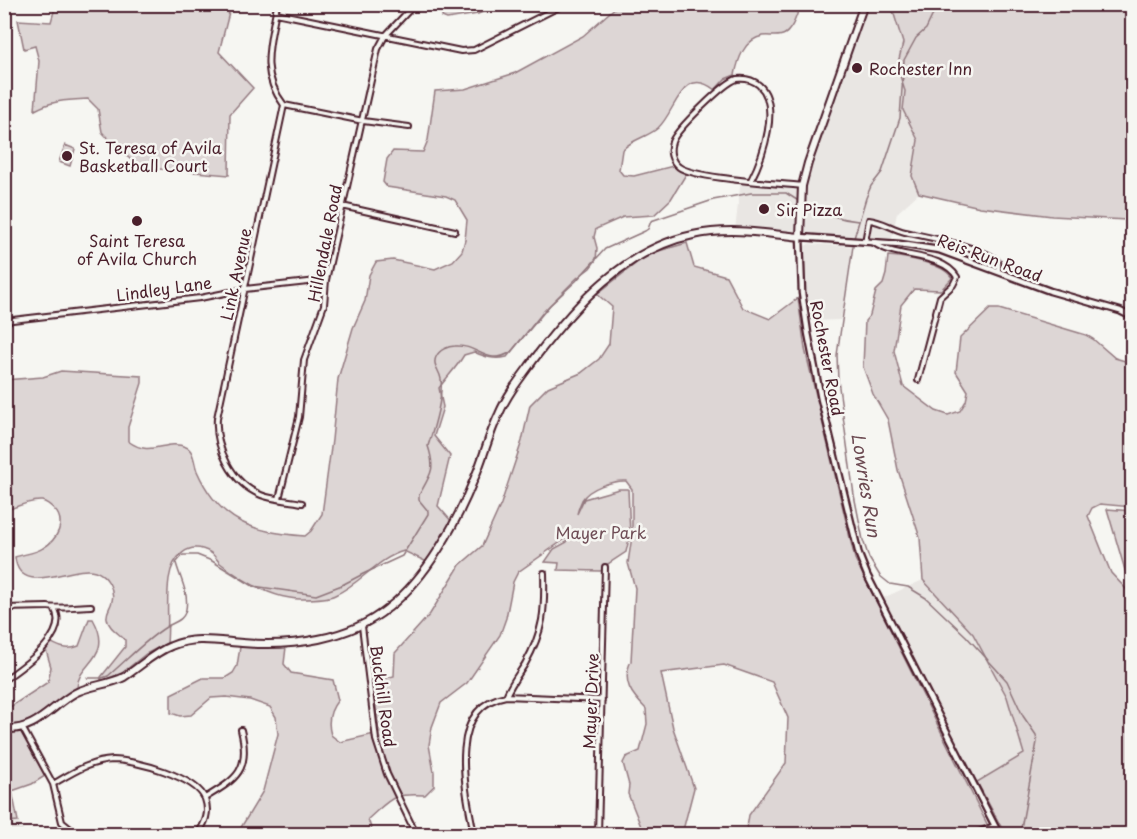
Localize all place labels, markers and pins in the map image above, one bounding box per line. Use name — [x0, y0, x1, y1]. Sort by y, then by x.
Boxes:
place label: Rochester Inn — [869, 56, 972, 80]
marker: Rochester Inn — [850, 61, 864, 75]
place label: St. Teresa of Avila Basketball Court — [79, 135, 222, 177]
marker: St. Teresa of Avila Basketball Court — [60, 149, 74, 163]
place label: Sir Pizza — [776, 197, 842, 221]
marker: Sir Pizza — [757, 202, 771, 216]
marker: Saint Teresa of Avila Church — [130, 214, 144, 228]
place label: Saint Teresa of Avila Church — [77, 228, 197, 270]

